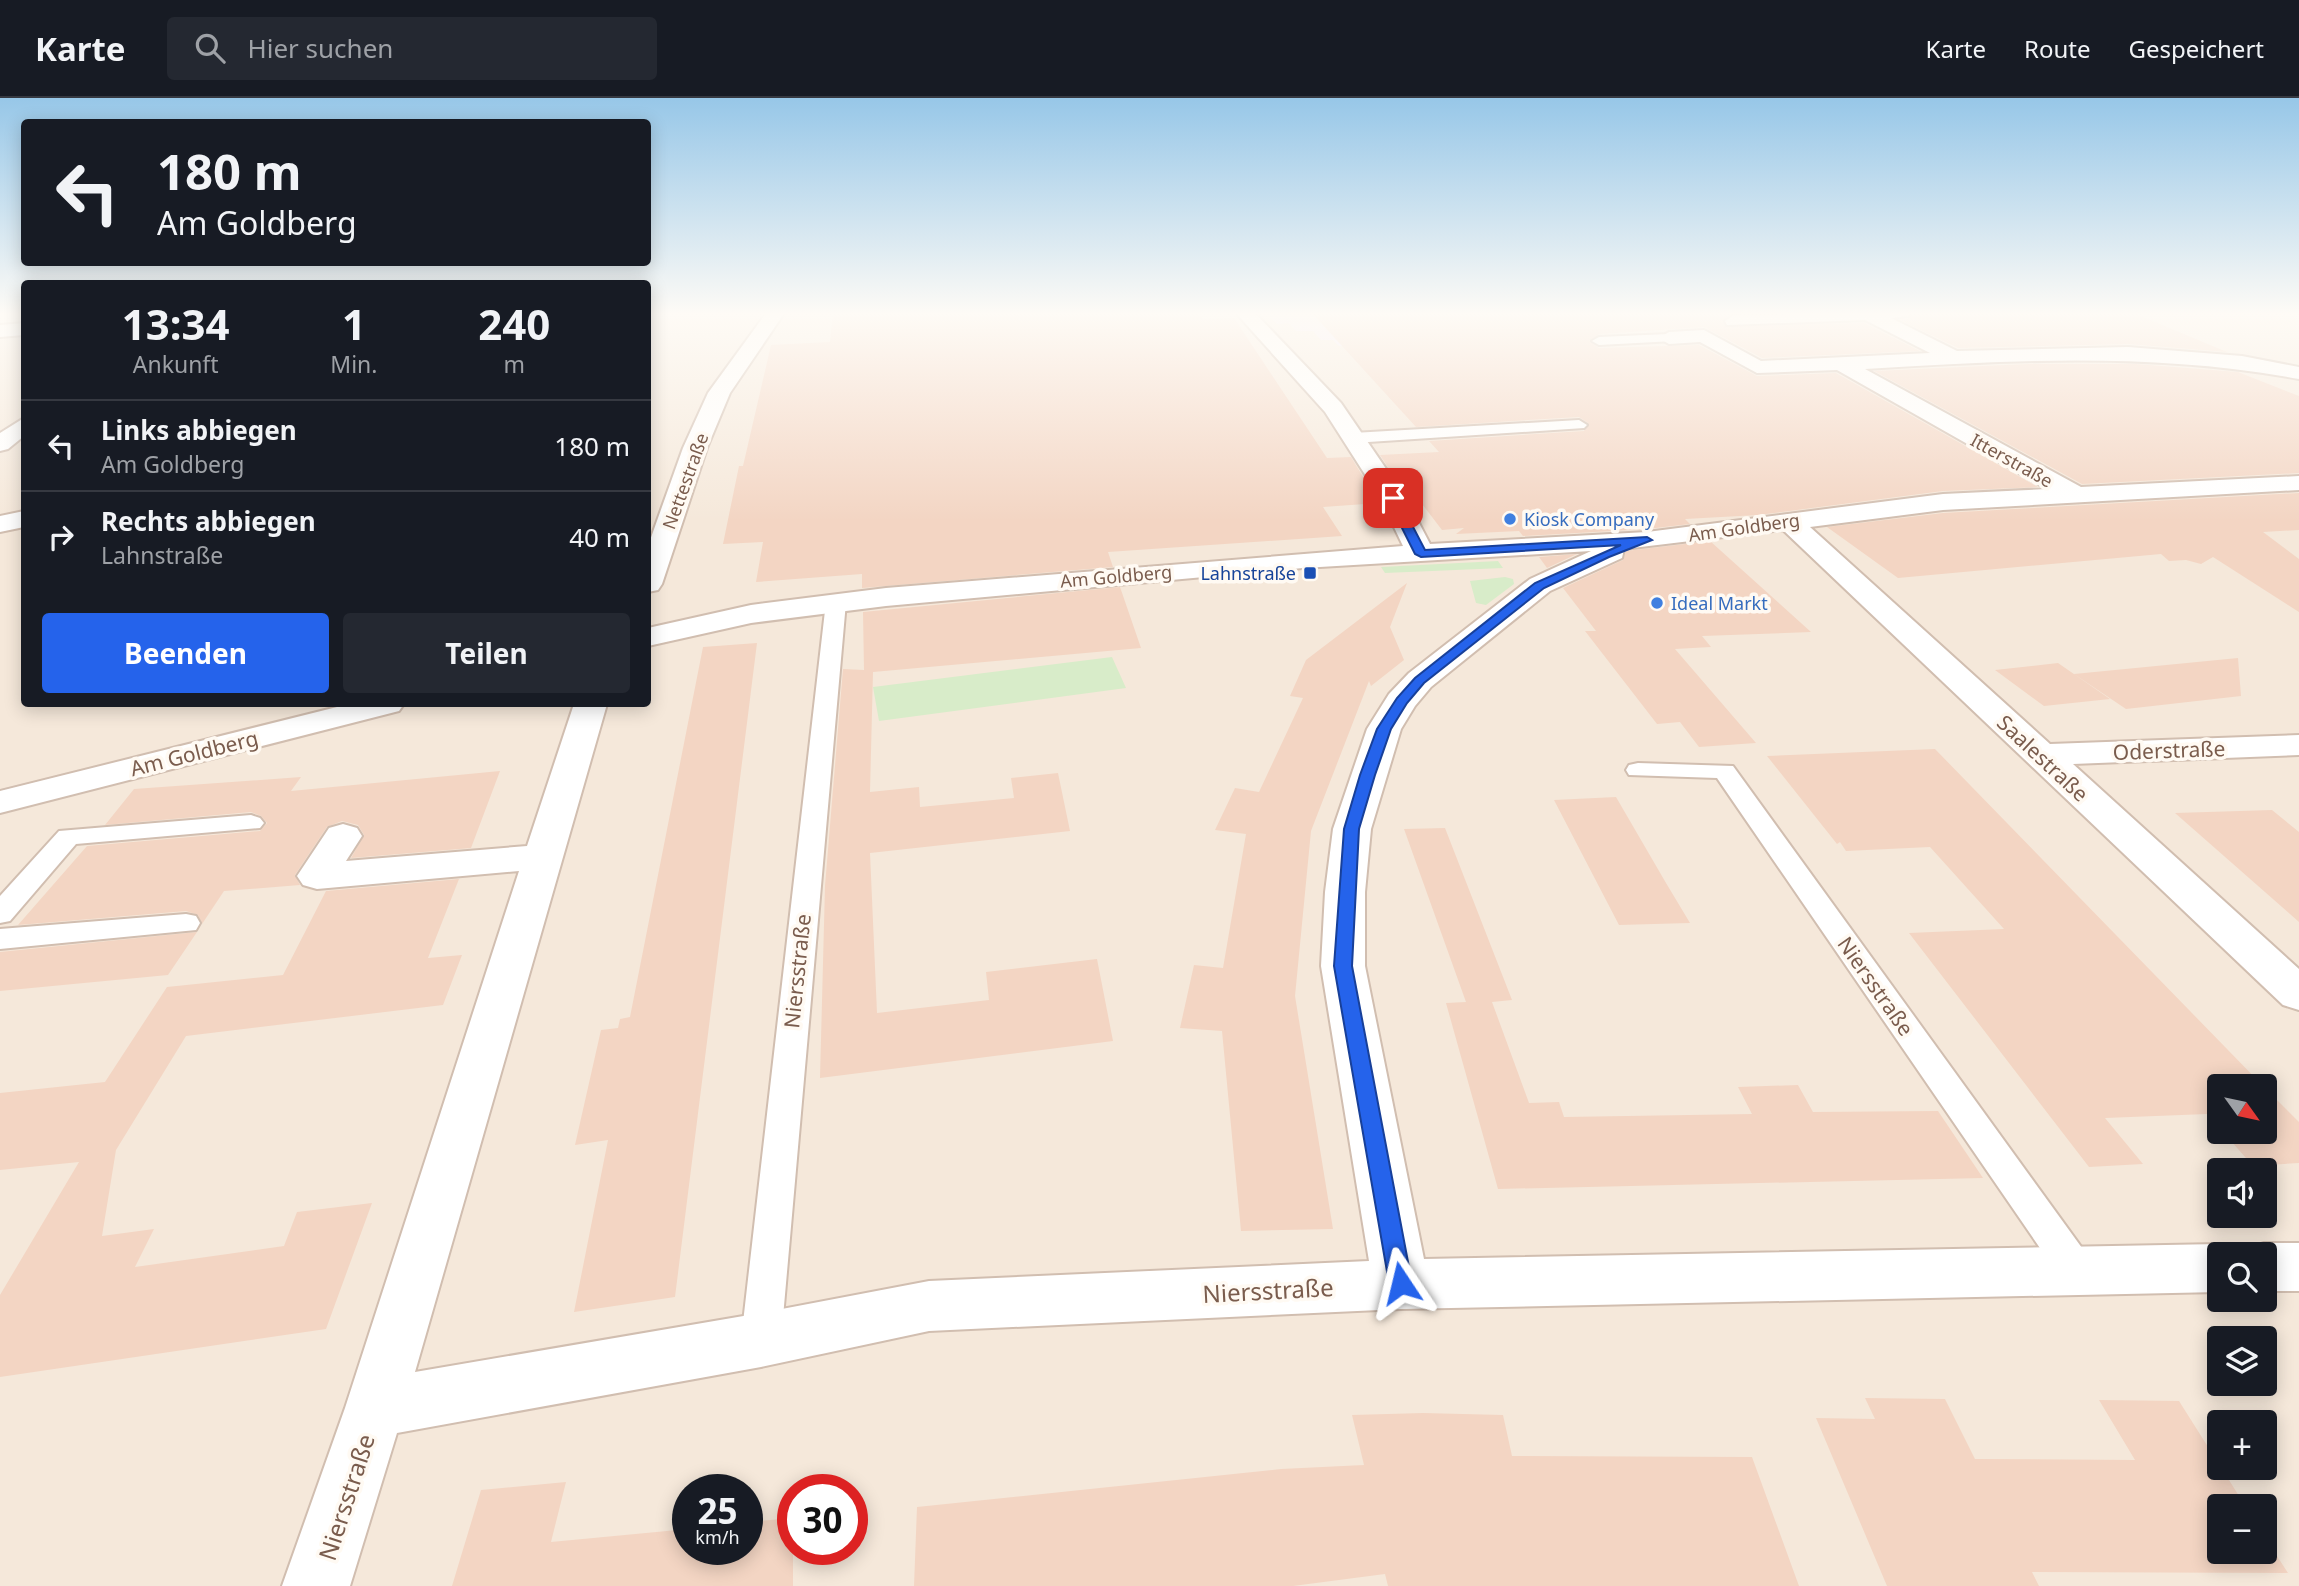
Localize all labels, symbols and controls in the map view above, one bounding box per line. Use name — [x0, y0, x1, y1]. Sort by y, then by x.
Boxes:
search box — [167, 17, 657, 80]
text: Karte — [35, 26, 125, 71]
icon: search — [191, 29, 229, 67]
text: Hier suchen — [247, 30, 393, 66]
text: Karte — [1926, 32, 1986, 65]
text: Route — [2024, 32, 2091, 65]
text: Gespeichert — [2129, 32, 2264, 65]
text: 180 m — [157, 138, 302, 204]
icon: left — [42, 147, 133, 238]
text: Am Goldberg — [157, 201, 357, 244]
text: 13:34 — [122, 295, 230, 352]
text: 1 — [342, 295, 366, 352]
text: 240 — [478, 295, 550, 352]
text: Ankunft — [133, 348, 219, 380]
text: Min. — [330, 348, 378, 380]
text: m — [503, 348, 525, 380]
text: Links abbiegen — [101, 412, 297, 448]
icon: left — [42, 427, 80, 465]
text: 180 m — [554, 428, 630, 464]
street label: Itterstraße — [1967, 428, 2057, 492]
street label: Nettestraße — [656, 430, 714, 532]
text: Am Goldberg — [101, 448, 244, 480]
pin — [1363, 468, 1423, 528]
icon: arrive — [1374, 479, 1412, 517]
text: Rechts abbiegen — [101, 503, 316, 539]
place label: Kiosk Company — [1524, 507, 1655, 531]
street label: Am Goldberg — [1687, 507, 1801, 547]
marker: Kiosk Company — [1502, 511, 1518, 527]
icon: right — [42, 518, 80, 556]
text: 40 m — [569, 519, 630, 555]
text: Lahnstraße — [101, 539, 223, 571]
street label: Am Goldberg — [1059, 559, 1173, 593]
place label: Lahnstraße — [1200, 561, 1296, 585]
marker: Lahnstraße — [1302, 565, 1318, 581]
place label: Ideal Markt — [1671, 591, 1768, 615]
marker: Ideal Markt — [1649, 595, 1665, 611]
button: Beenden — [42, 613, 329, 693]
button: Teilen — [343, 613, 630, 693]
street label: Saalestraße — [1991, 709, 2095, 807]
street label: Am Goldberg — [127, 724, 261, 782]
street label: Oderstraße — [2112, 734, 2226, 766]
street label: Niersstraße — [777, 912, 817, 1030]
street label: Niersstraße — [1832, 931, 1920, 1041]
north arrow — [2207, 1074, 2277, 1144]
map controls — [2207, 1074, 2277, 1564]
button: sound — [2207, 1158, 2277, 1228]
button: search — [2207, 1242, 2277, 1312]
position arrow — [1364, 1246, 1438, 1320]
street label: Niersstraße — [1202, 1270, 1334, 1310]
button: layers — [2207, 1326, 2277, 1396]
button: + — [2207, 1410, 2277, 1480]
street label: Niersstraße — [310, 1430, 382, 1564]
speed limit sign: 30 — [777, 1474, 868, 1565]
text: 25 — [697, 1487, 738, 1534]
button: − — [2207, 1494, 2277, 1564]
text: km/h — [695, 1525, 740, 1549]

